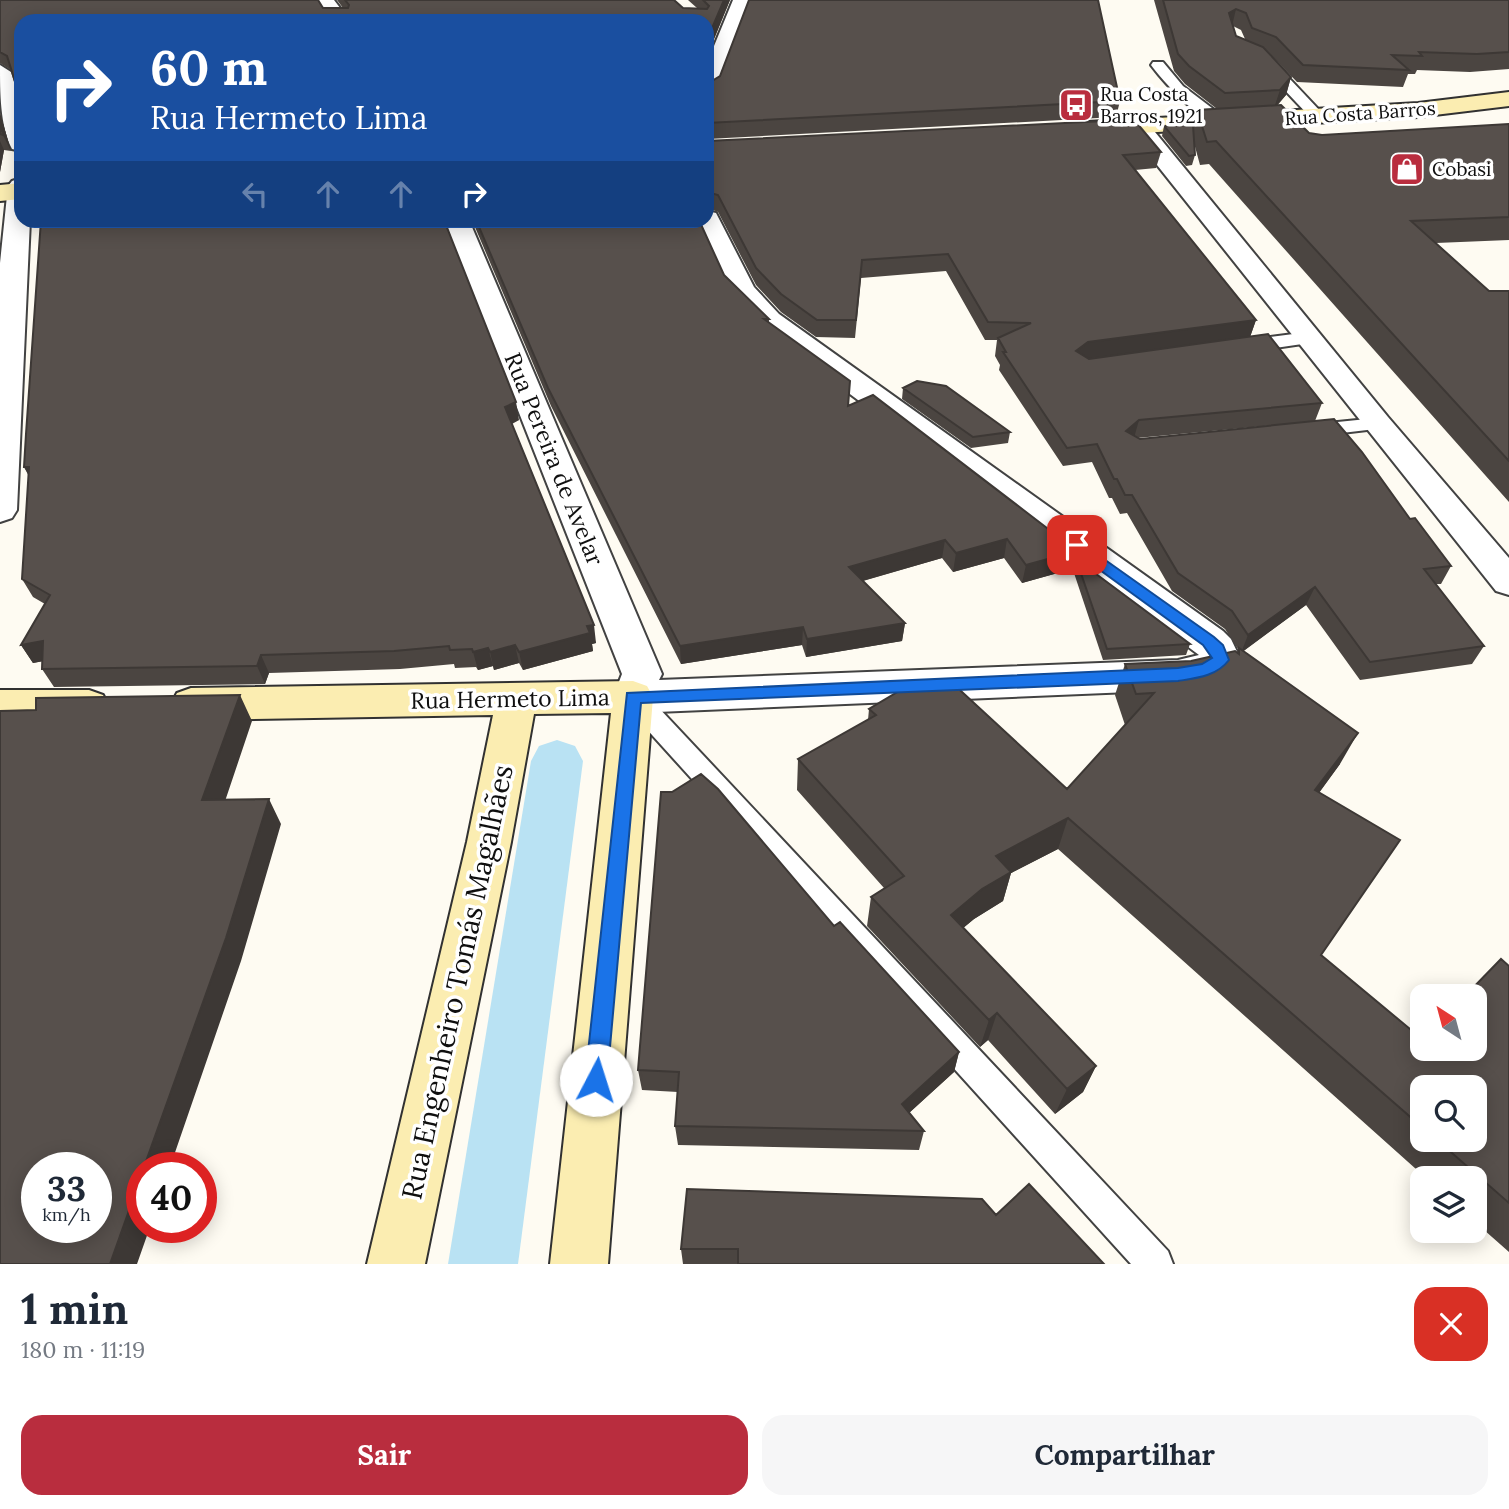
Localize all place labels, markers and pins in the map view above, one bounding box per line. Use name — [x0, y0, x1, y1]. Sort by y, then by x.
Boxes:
place label: Rua Costa Barros, 1921 — [1100, 82, 1203, 128]
bus stop icon: Rua Costa Barros, 1921 — [1057, 86, 1095, 124]
shop icon: Cobasi — [1388, 150, 1426, 188]
place label: Cobasi — [1432, 157, 1491, 181]
pin — [1047, 515, 1107, 575]

